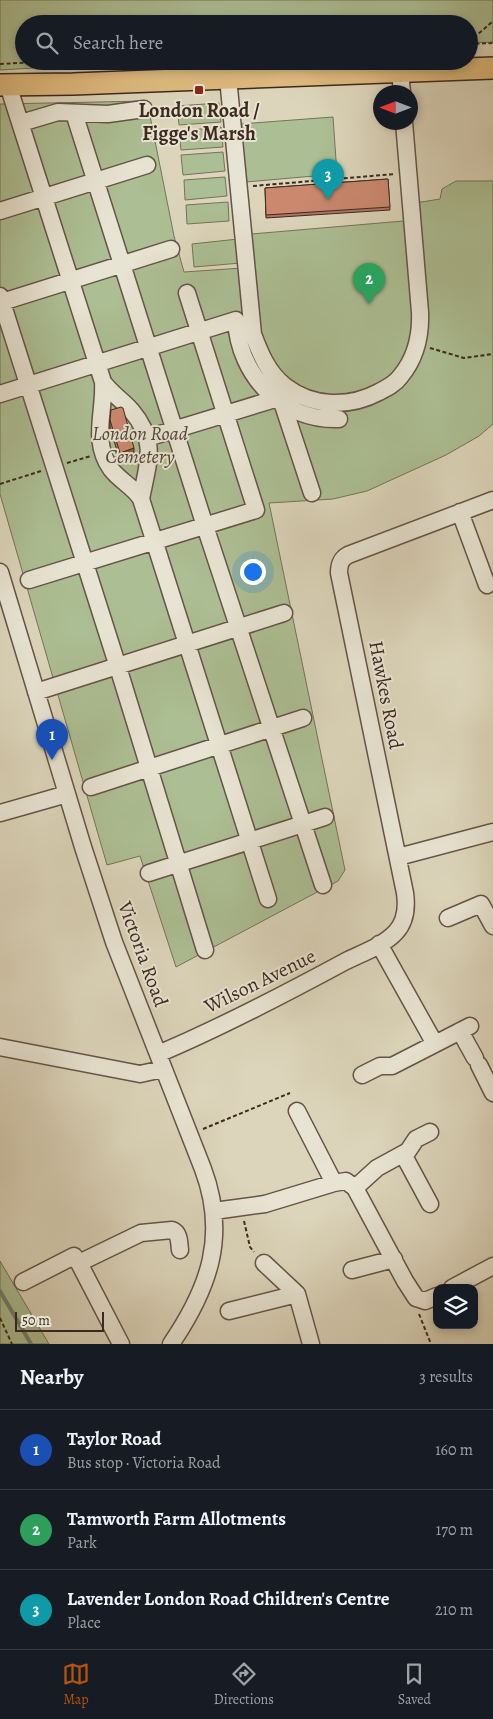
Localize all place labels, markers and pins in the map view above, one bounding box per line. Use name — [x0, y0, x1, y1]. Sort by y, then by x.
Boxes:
marker: London Road / Figge's Marsh — [193, 84, 205, 96]
place label: London Road / Figge's Marsh — [139, 97, 260, 147]
pin: 3 — [312, 159, 344, 200]
pin: 2 — [353, 263, 385, 304]
pin: 1 — [36, 719, 68, 760]

